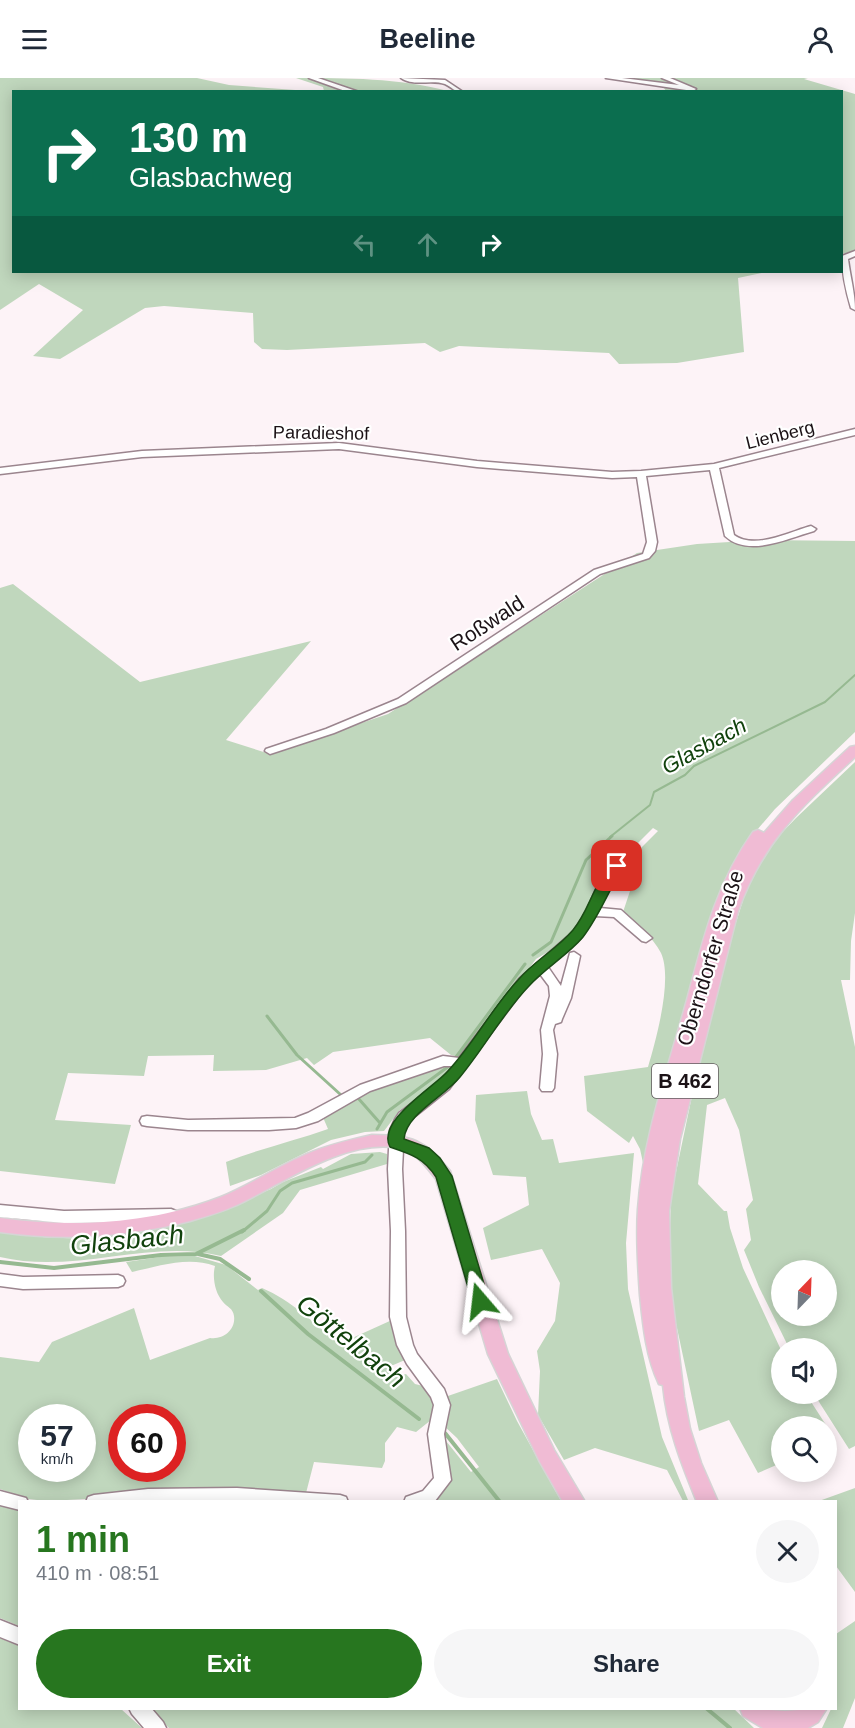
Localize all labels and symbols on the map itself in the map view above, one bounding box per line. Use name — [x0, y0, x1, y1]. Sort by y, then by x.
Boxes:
street label: Lienberg — [744, 417, 816, 453]
street label: Paradieshof — [273, 422, 370, 444]
street label: Roßwald — [446, 591, 528, 655]
water label: Glasbach — [657, 713, 751, 779]
pin — [591, 840, 642, 891]
street label: Oberndorfer Straße — [672, 868, 748, 1048]
road number: B 462 — [652, 1064, 718, 1098]
water label: Glasbach — [69, 1219, 185, 1261]
north arrow — [771, 1260, 837, 1326]
position arrow — [448, 1269, 512, 1333]
water label: Göttelbach — [291, 1288, 411, 1394]
speed limit sign: 60 — [108, 1404, 186, 1482]

